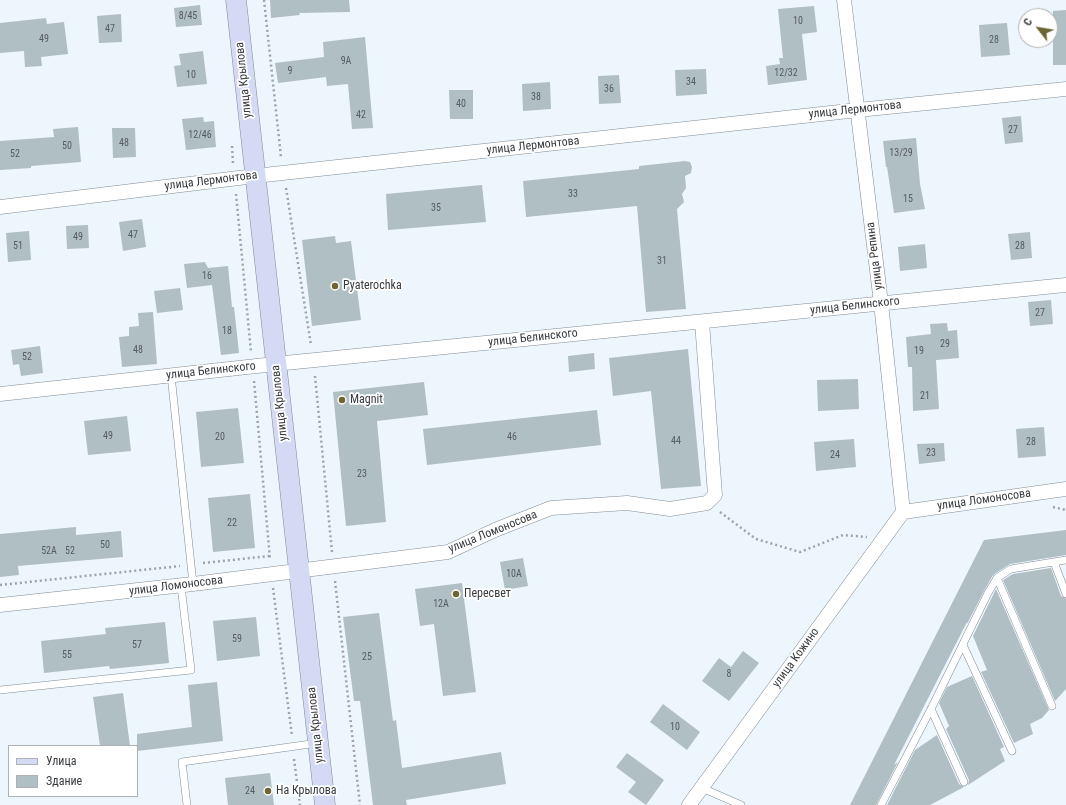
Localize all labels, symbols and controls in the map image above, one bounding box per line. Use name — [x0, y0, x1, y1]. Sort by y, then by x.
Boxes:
north arrow — [1018, 8, 1058, 48]
house number: 8/45 — [179, 10, 197, 22]
house number: 10 — [793, 15, 803, 27]
text: С — [1021, 16, 1035, 28]
house number: 47 — [105, 23, 115, 35]
house number: 49 — [39, 33, 49, 45]
house number: 28 — [989, 34, 999, 46]
street label: улица Крылова — [233, 41, 255, 119]
house number: 9А — [341, 55, 351, 67]
house number: 9 — [288, 65, 292, 77]
house number: 12/32 — [774, 67, 798, 79]
house number: 10 — [186, 69, 196, 81]
house number: 34 — [686, 76, 696, 88]
house number: 36 — [604, 83, 614, 95]
house number: 38 — [531, 91, 541, 103]
house number: 40 — [456, 98, 466, 110]
street label: улица Лермонтова — [808, 98, 902, 122]
house number: 42 — [356, 109, 366, 121]
house number: 27 — [1008, 124, 1018, 136]
house number: 12/46 — [188, 129, 212, 141]
street label: улица Лермонтова — [486, 134, 580, 158]
house number: 48 — [119, 137, 129, 149]
house number: 50 — [62, 140, 72, 152]
house number: 13/29 — [889, 147, 913, 159]
house number: 52 — [10, 148, 20, 160]
street label: улица Лермонтова — [164, 168, 258, 194]
house number: 33 — [568, 188, 578, 200]
house number: 15 — [903, 193, 913, 205]
house number: 35 — [431, 202, 441, 214]
street label: улица Репина — [864, 221, 886, 291]
house number: 47 — [128, 229, 138, 241]
house number: 49 — [73, 231, 83, 243]
house number: 51 — [13, 240, 23, 252]
house number: 28 — [1015, 240, 1025, 252]
house number: 31 — [657, 255, 667, 267]
house number: 16 — [202, 270, 212, 282]
place label: Pyaterochka — [343, 279, 402, 293]
marker: Pyaterochka — [330, 281, 340, 291]
street label: улица Белинского — [810, 294, 900, 318]
house number: 27 — [1035, 307, 1045, 319]
house number: 18 — [222, 325, 232, 337]
street label: улица Белинского — [488, 326, 578, 350]
house number: 29 — [940, 338, 950, 350]
house number: 48 — [133, 344, 143, 356]
house number: 19 — [914, 345, 924, 357]
house number: 52 — [22, 351, 32, 363]
street label: улица Белинского — [166, 359, 256, 383]
street label: улица Крылова — [269, 364, 291, 442]
house number: 21 — [920, 390, 930, 402]
place label: Magnit — [350, 393, 383, 407]
marker: Magnit — [337, 395, 347, 405]
house number: 49 — [103, 430, 113, 442]
house number: 20 — [215, 431, 225, 443]
house number: 46 — [507, 431, 517, 443]
house number: 44 — [671, 435, 681, 447]
house number: 28 — [1026, 436, 1036, 448]
house number: 23 — [926, 447, 936, 459]
house number: 24 — [830, 449, 840, 461]
house number: 23 — [357, 468, 367, 480]
street label: улица Ломоносова — [936, 486, 1032, 514]
street label: улица Ломоносова — [447, 508, 539, 556]
house number: 22 — [227, 517, 237, 529]
house number: 50 — [100, 539, 110, 551]
house number: 52А — [41, 545, 57, 557]
house number: 52 — [65, 545, 75, 557]
house number: 10А — [506, 568, 522, 580]
street label: улица Ломоносова — [128, 573, 224, 599]
place label: Пересвет — [464, 587, 511, 601]
marker: Пересвет — [451, 589, 461, 599]
house number: 12А — [433, 598, 449, 610]
street label: улица Кожино — [769, 625, 823, 691]
house number: 59 — [232, 633, 242, 645]
house number: 57 — [132, 639, 142, 651]
house number: 55 — [62, 649, 72, 661]
house number: 25 — [362, 651, 372, 663]
house number: 8 — [727, 668, 731, 680]
street label: улица Крылова — [305, 686, 327, 764]
house number: 10 — [670, 721, 680, 733]
legend — [8, 745, 138, 797]
text: Улица — [46, 754, 76, 768]
text: Здание — [46, 774, 82, 788]
place label: На Крылова — [276, 784, 337, 798]
house number: 24 — [245, 785, 255, 797]
marker: На Крылова — [263, 786, 273, 796]

